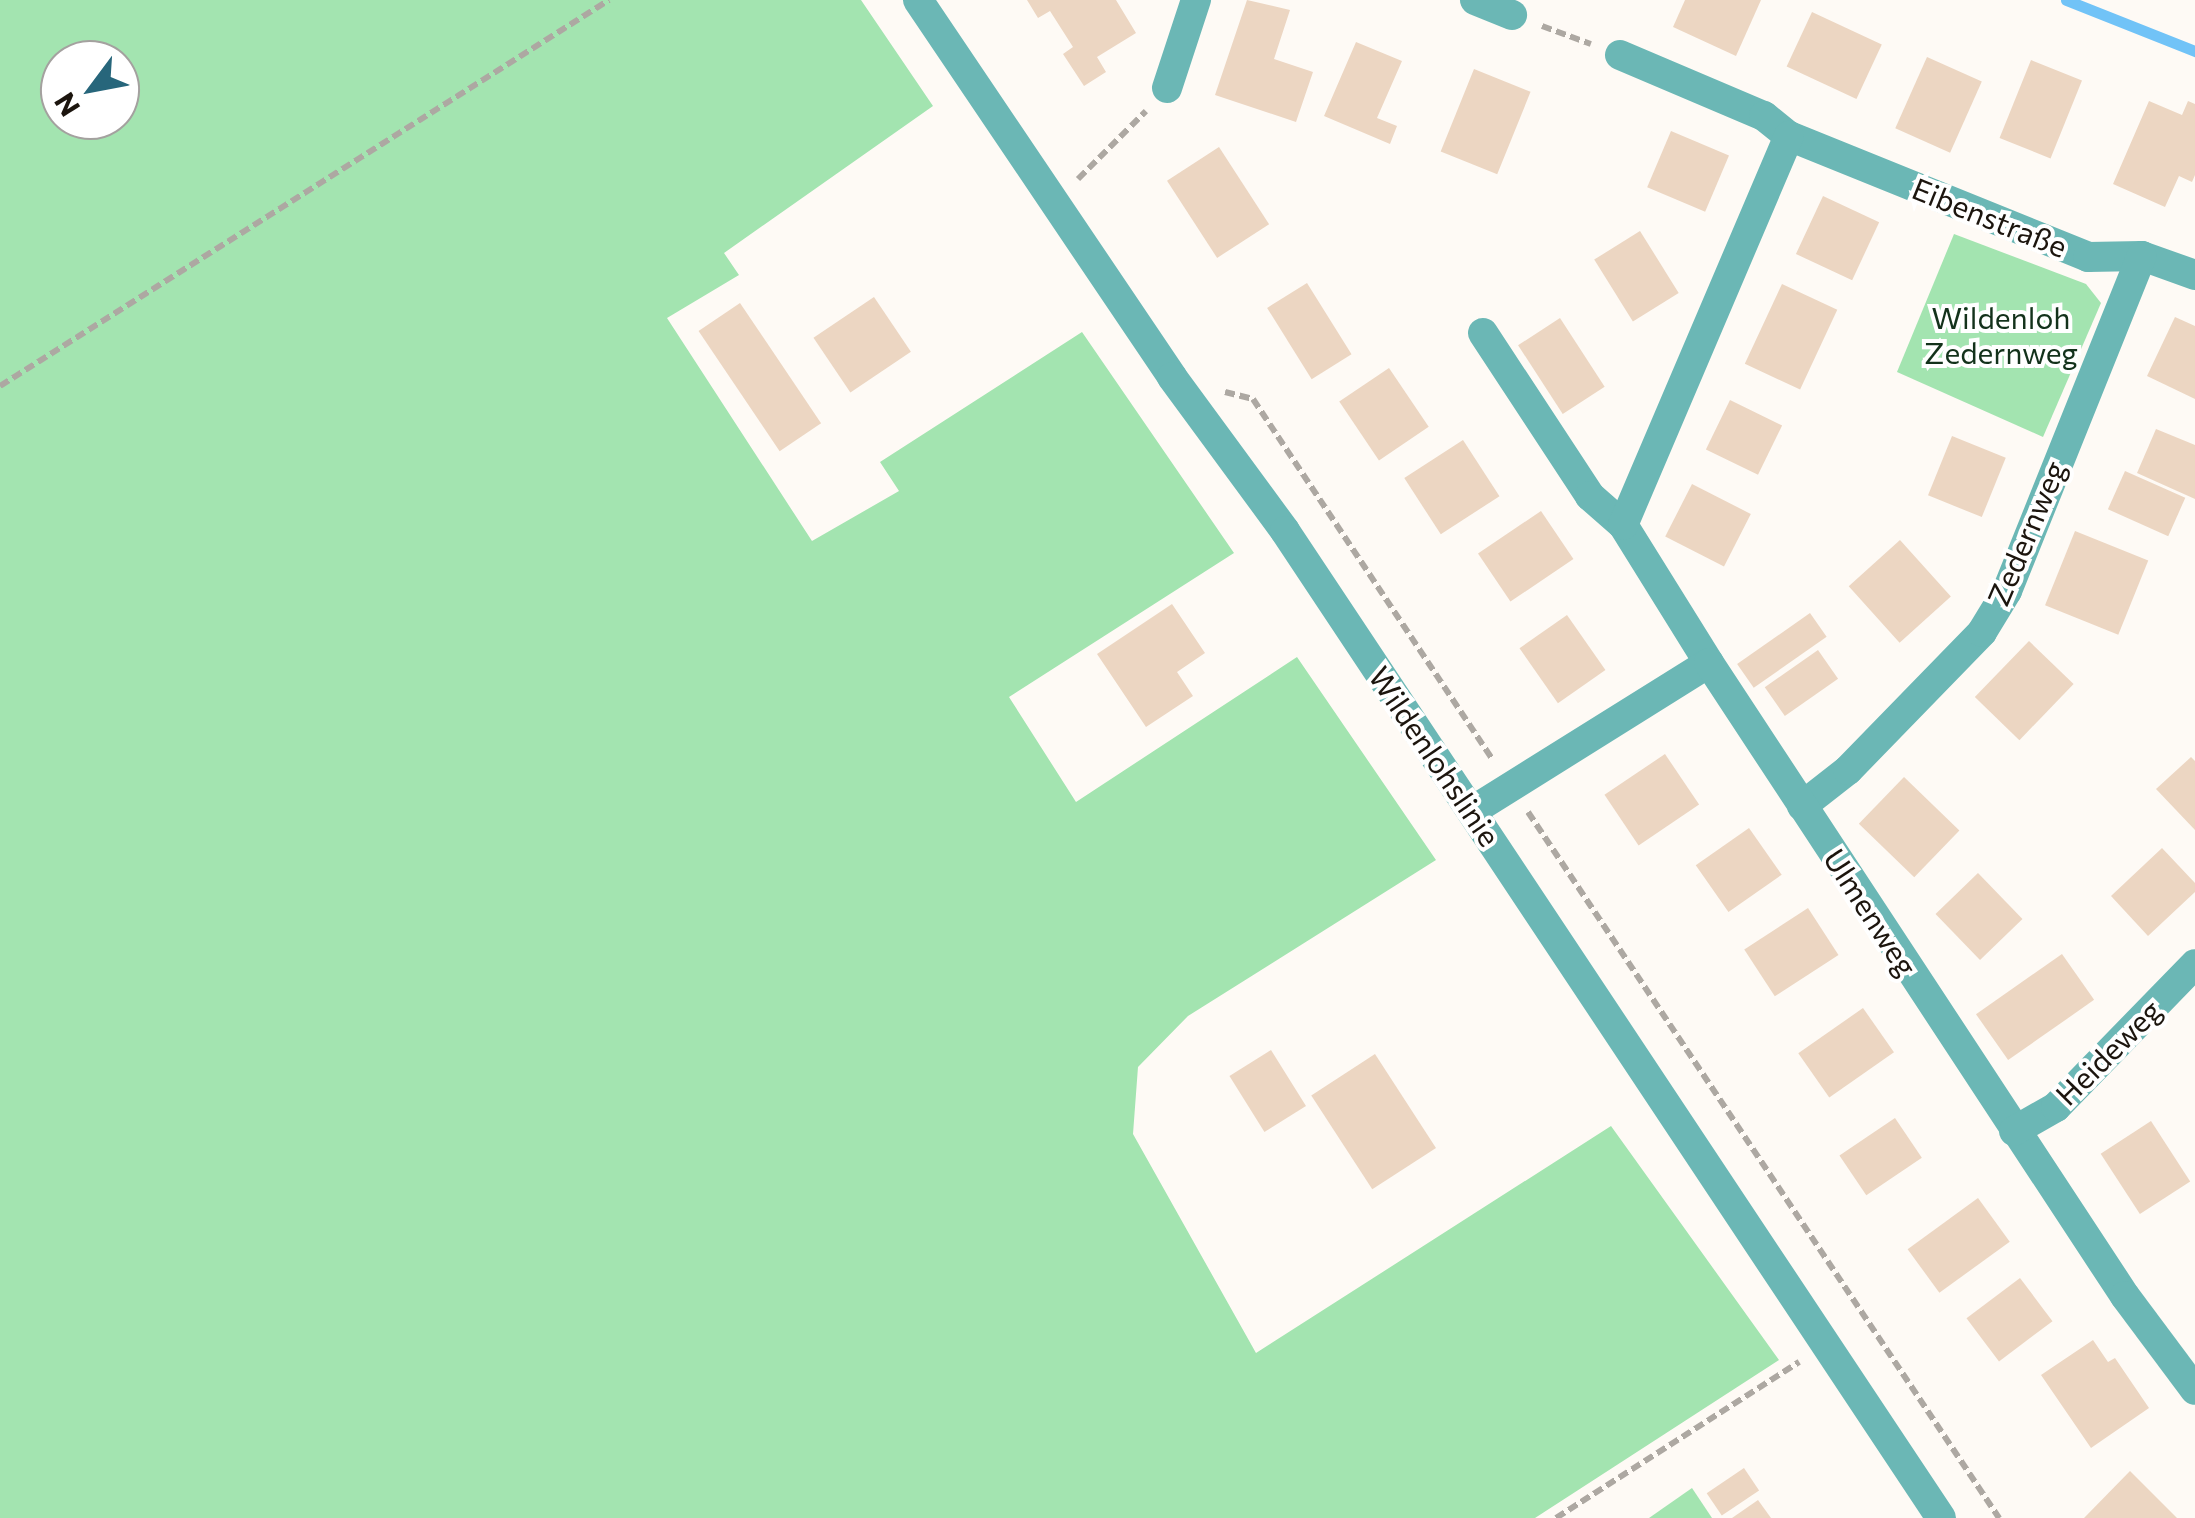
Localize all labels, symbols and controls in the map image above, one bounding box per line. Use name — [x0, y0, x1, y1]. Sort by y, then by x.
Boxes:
north arrow — [40, 40, 140, 140]
text: N — [46, 87, 86, 123]
street label: Eibenstraße — [1907, 170, 2073, 264]
park label: Wildenloh Zedernweg — [1924, 299, 2078, 370]
street label: Zedernweg — [1979, 455, 2073, 611]
street label: Wildenlohslinie — [1362, 659, 1508, 853]
street label: Ulmenweg — [1817, 842, 1925, 982]
street label: Heideweg — [2048, 992, 2168, 1112]

